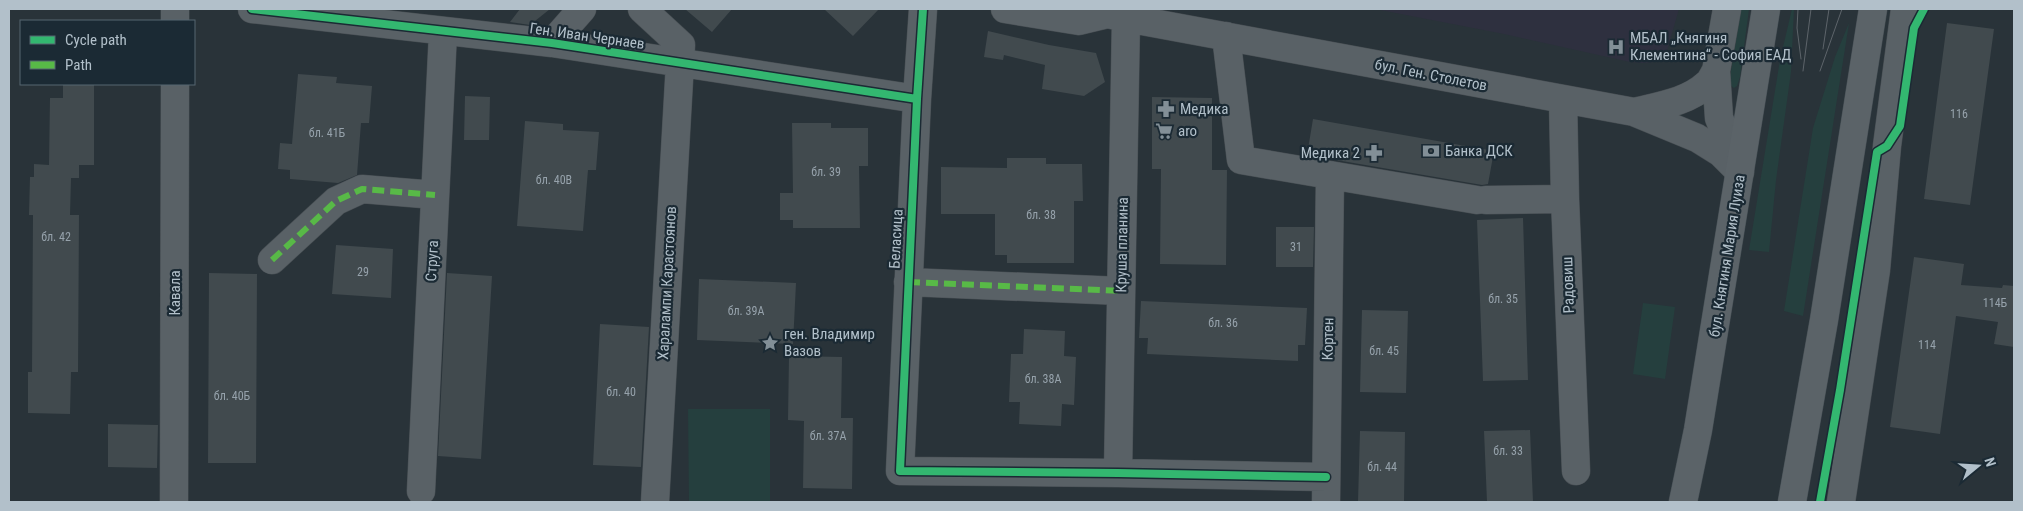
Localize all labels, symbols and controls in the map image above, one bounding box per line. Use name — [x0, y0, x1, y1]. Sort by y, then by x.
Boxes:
street label: Ген. Иван Чернаев — [528, 19, 646, 53]
legend — [20, 20, 195, 85]
place label: МБАЛ „Княгиня Клементина“ - София ЕАД — [1630, 29, 1791, 64]
text: Cycle path — [65, 31, 127, 49]
hospital icon: МБАЛ „Княгиня Клементина“ - София ЕАД — [1606, 37, 1626, 57]
street label: бул. Ген. Столетов — [1373, 55, 1489, 95]
text: Path — [65, 56, 92, 74]
pharmacy icon: Медика — [1156, 99, 1176, 119]
place label: Медика — [1180, 100, 1228, 118]
house number: 116 — [1950, 107, 1968, 121]
supermarket icon: aro — [1154, 121, 1174, 141]
place label: aro — [1178, 122, 1197, 140]
house number: бл. 41Б — [309, 126, 346, 140]
bank icon: Банка ДСК — [1421, 141, 1441, 161]
place label: Банка ДСК — [1445, 142, 1513, 160]
pharmacy icon: Медика 2 — [1364, 143, 1384, 163]
place label: Медика 2 — [1301, 144, 1360, 162]
house number: бл. 39 — [811, 165, 841, 179]
house number: бл. 40В — [536, 173, 572, 187]
street label: бул. Княгиня Мария Луиза — [1705, 174, 1749, 338]
street label: Круша планина — [1112, 197, 1132, 293]
street label: Харалампи Карастоянов — [654, 206, 680, 360]
house number: бл. 38 — [1026, 208, 1056, 222]
street label: Беласица — [885, 209, 907, 269]
house number: бл. 42 — [41, 230, 71, 244]
street label: Струга — [422, 240, 442, 282]
house number: 31 — [1290, 240, 1302, 254]
street label: Радовиш — [1558, 256, 1578, 314]
house number: 29 — [357, 265, 369, 279]
street label: Кавала — [166, 270, 184, 316]
house number: бл. 35 — [1488, 292, 1518, 306]
house number: 114Б — [1983, 296, 2008, 310]
house number: бл. 39А — [728, 304, 764, 318]
house number: бл. 36 — [1208, 316, 1238, 330]
street label: Кортен — [1319, 317, 1337, 361]
place label: ген. Владимир Вазов — [784, 325, 875, 360]
place icon: ген. Владимир Вазов — [760, 333, 780, 353]
house number: 114 — [1918, 338, 1936, 352]
house number: бл. 45 — [1369, 344, 1399, 358]
house number: бл. 38А — [1025, 372, 1061, 386]
house number: бл. 40 — [606, 385, 636, 399]
house number: бл. 40Б — [214, 389, 251, 403]
house number: бл. 37А — [810, 429, 846, 443]
north arrow — [1953, 441, 2003, 491]
house number: бл. 33 — [1493, 444, 1523, 458]
text: N — [1981, 455, 1999, 469]
house number: бл. 44 — [1367, 460, 1397, 474]

